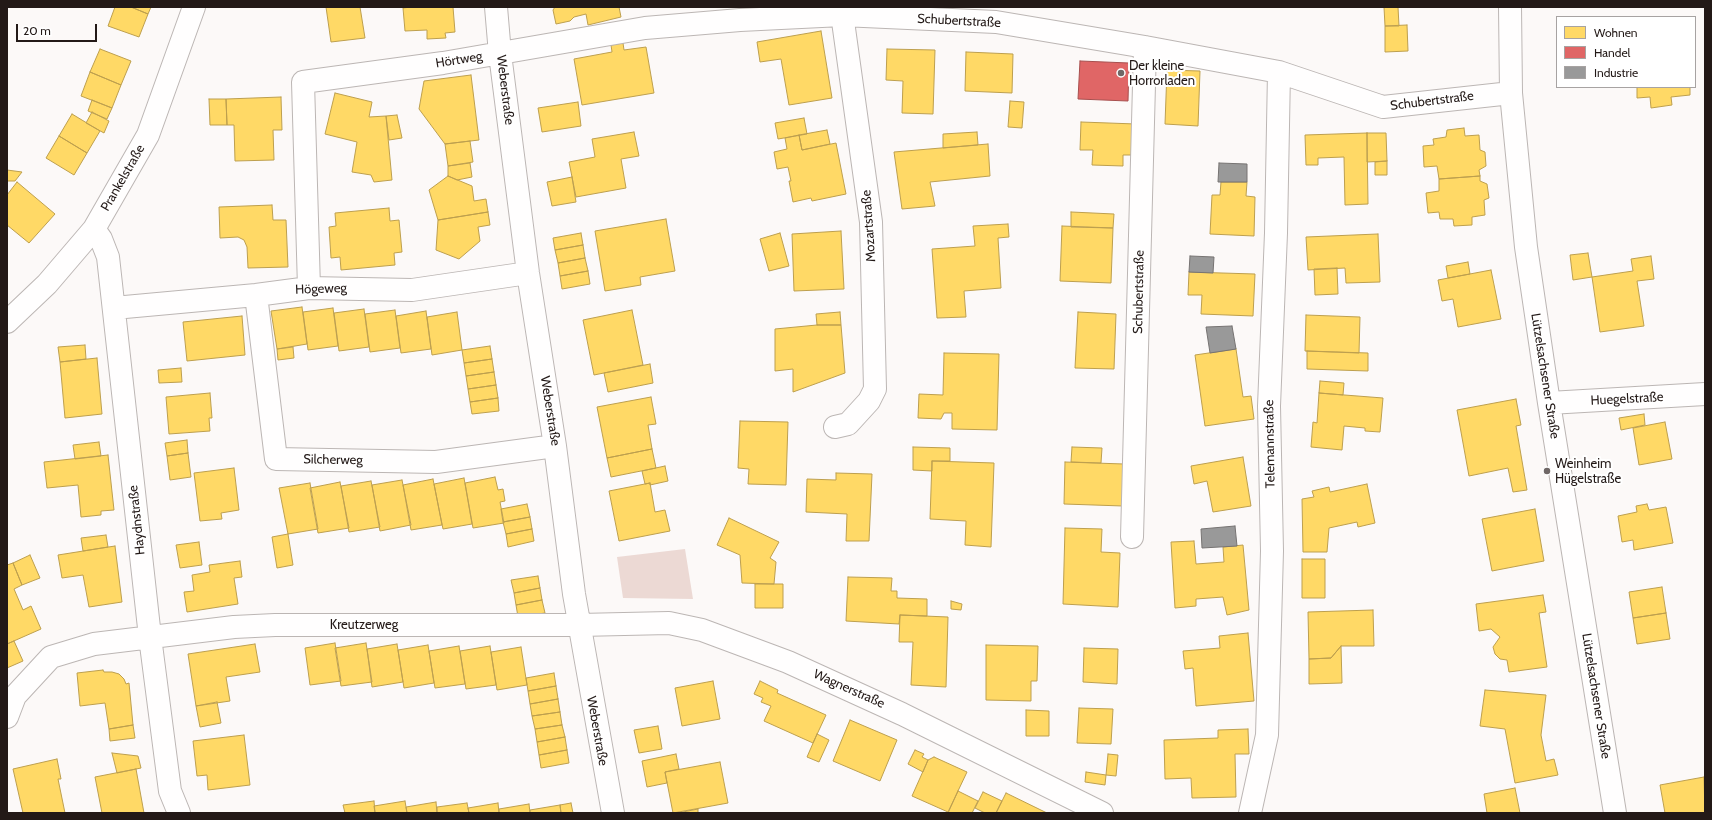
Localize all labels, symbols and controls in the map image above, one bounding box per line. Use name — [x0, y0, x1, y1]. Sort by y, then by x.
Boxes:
street label: Schubertstraße — [917, 11, 1001, 31]
scale bar — [18, 16, 99, 42]
legend — [1556, 16, 1696, 88]
text: 20 m — [23, 23, 51, 38]
text: Wohnen — [1594, 25, 1638, 40]
text: Handel — [1594, 45, 1630, 60]
street label: Hörtweg — [435, 49, 483, 71]
street label: Weberstraße — [493, 54, 517, 126]
place label: Der kleine Horrorladen — [1129, 58, 1195, 89]
text: Industrie — [1594, 65, 1638, 80]
marker: Der kleine Horrorladen — [1116, 68, 1126, 78]
street label: Schubertstraße — [1389, 88, 1475, 114]
street label: Prankelstraße — [98, 142, 148, 214]
street label: Mozartstraße — [859, 189, 879, 263]
street label: Schubertstraße — [1130, 250, 1148, 334]
street label: Högeweg — [295, 280, 347, 298]
street label: Lützelsachsener Straße — [1527, 312, 1563, 440]
street label: Weberstraße — [537, 375, 563, 447]
street label: Huegelstraße — [1590, 389, 1664, 409]
street label: Telemannstraße — [1261, 400, 1279, 488]
street label: Silcherweg — [303, 452, 363, 468]
place label: Weinheim Hügelstraße — [1555, 456, 1621, 487]
marker: Weinheim Hügelstraße — [1542, 466, 1552, 476]
street label: Haydnstraße — [126, 484, 148, 556]
street label: Kreutzerweg — [330, 617, 398, 633]
street label: Lützelsachsener Straße — [1578, 632, 1614, 760]
street label: Wagnerstraße — [811, 666, 887, 712]
street label: Weberstraße — [583, 695, 611, 767]

